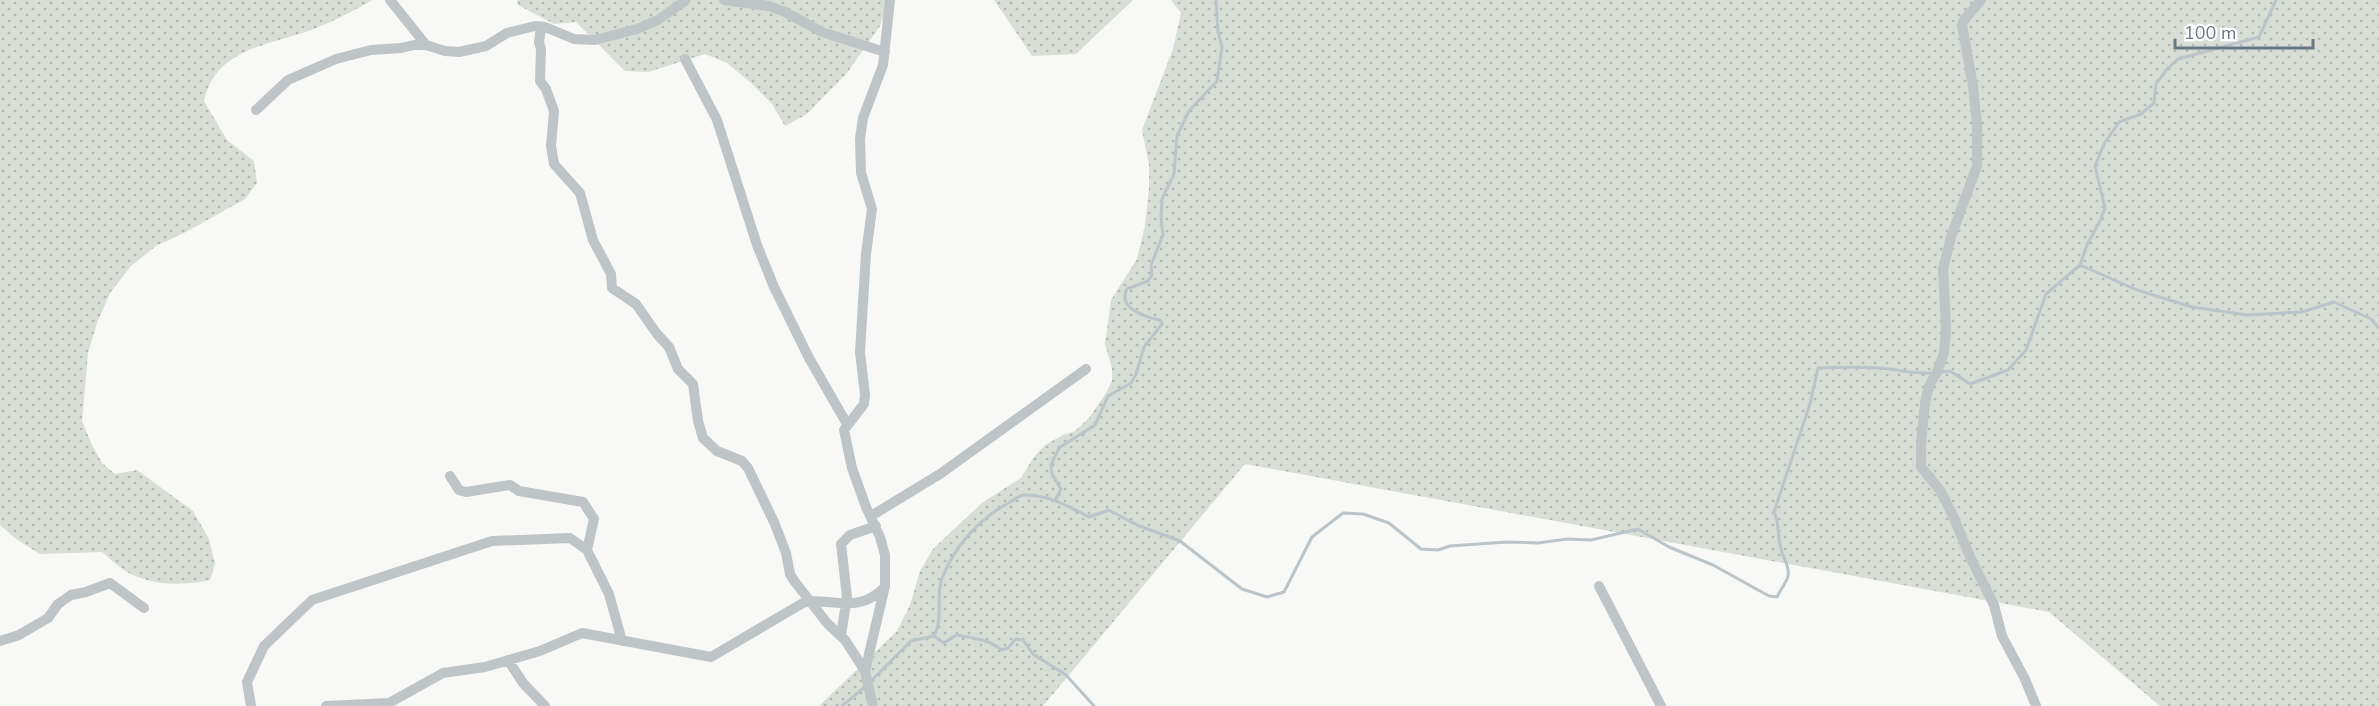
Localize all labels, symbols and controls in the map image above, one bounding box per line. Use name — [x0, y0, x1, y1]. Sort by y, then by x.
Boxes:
scale bar — [2175, 12, 2313, 50]
text: 100 m — [2184, 21, 2236, 45]

